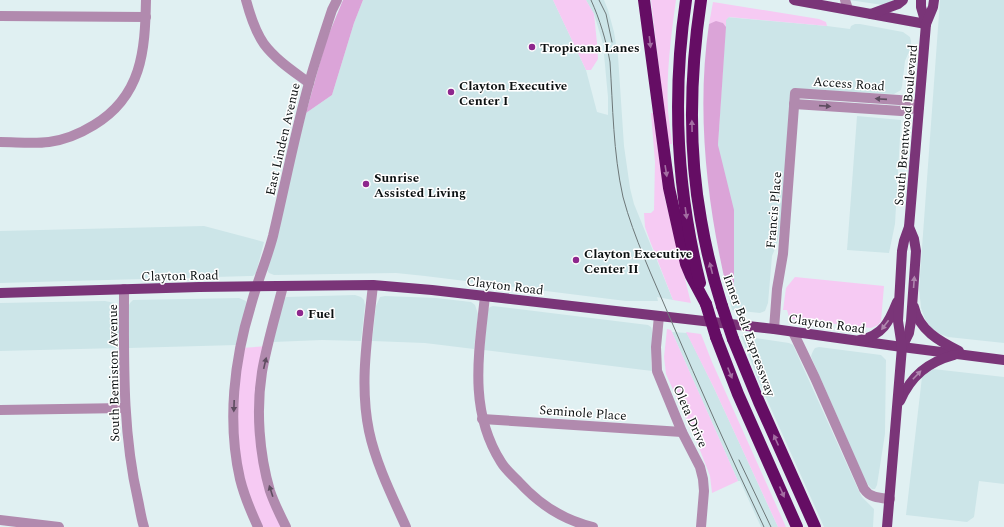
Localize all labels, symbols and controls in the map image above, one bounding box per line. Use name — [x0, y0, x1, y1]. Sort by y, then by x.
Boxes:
one-way arrow — [647, 36, 653, 48]
place label: Tropicana Lanes — [540, 38, 640, 58]
marker: Tropicana Lanes — [527, 42, 537, 52]
street label: South Brentwood Boulevard — [889, 44, 923, 206]
street label: Access Road — [812, 72, 885, 96]
place label: Clayton Executive Center I — [459, 76, 567, 111]
street label: East Linden Avenue — [260, 81, 306, 198]
marker: Clayton Executive Center I — [446, 87, 456, 97]
one-way arrow — [875, 95, 887, 102]
one-way arrow — [819, 103, 831, 110]
one-way arrow — [689, 119, 695, 132]
one-way arrow — [663, 165, 669, 177]
place label: Sunrise Assisted Living — [374, 168, 466, 203]
street label: Francis Place — [761, 171, 787, 249]
marker: Sunrise Assisted Living — [361, 179, 371, 189]
one-way arrow — [683, 207, 689, 219]
place label: Clayton Executive Center II — [584, 244, 692, 279]
marker: Clayton Executive Center II — [571, 255, 581, 265]
one-way arrow — [708, 262, 714, 274]
street label: Clayton Road — [141, 265, 219, 287]
street label: Clayton Road — [465, 271, 545, 301]
street label: Inner Belt Expressway — [718, 271, 781, 400]
one-way arrow — [910, 276, 917, 289]
street label: South Bemiston Avenue — [103, 304, 125, 442]
place label: Fuel — [308, 304, 335, 324]
marker: Fuel — [295, 308, 305, 318]
street label: Clayton Road — [787, 309, 867, 339]
one-way arrow — [881, 319, 889, 330]
one-way arrow — [262, 357, 268, 369]
one-way arrow — [727, 368, 733, 380]
one-way arrow — [912, 370, 921, 380]
street label: Oleta Drive — [667, 382, 713, 451]
one-way arrow — [231, 400, 237, 413]
street label: Seminole Place — [539, 400, 627, 426]
one-way arrow — [773, 435, 779, 446]
one-way arrow — [268, 485, 274, 497]
one-way arrow — [779, 487, 785, 498]

